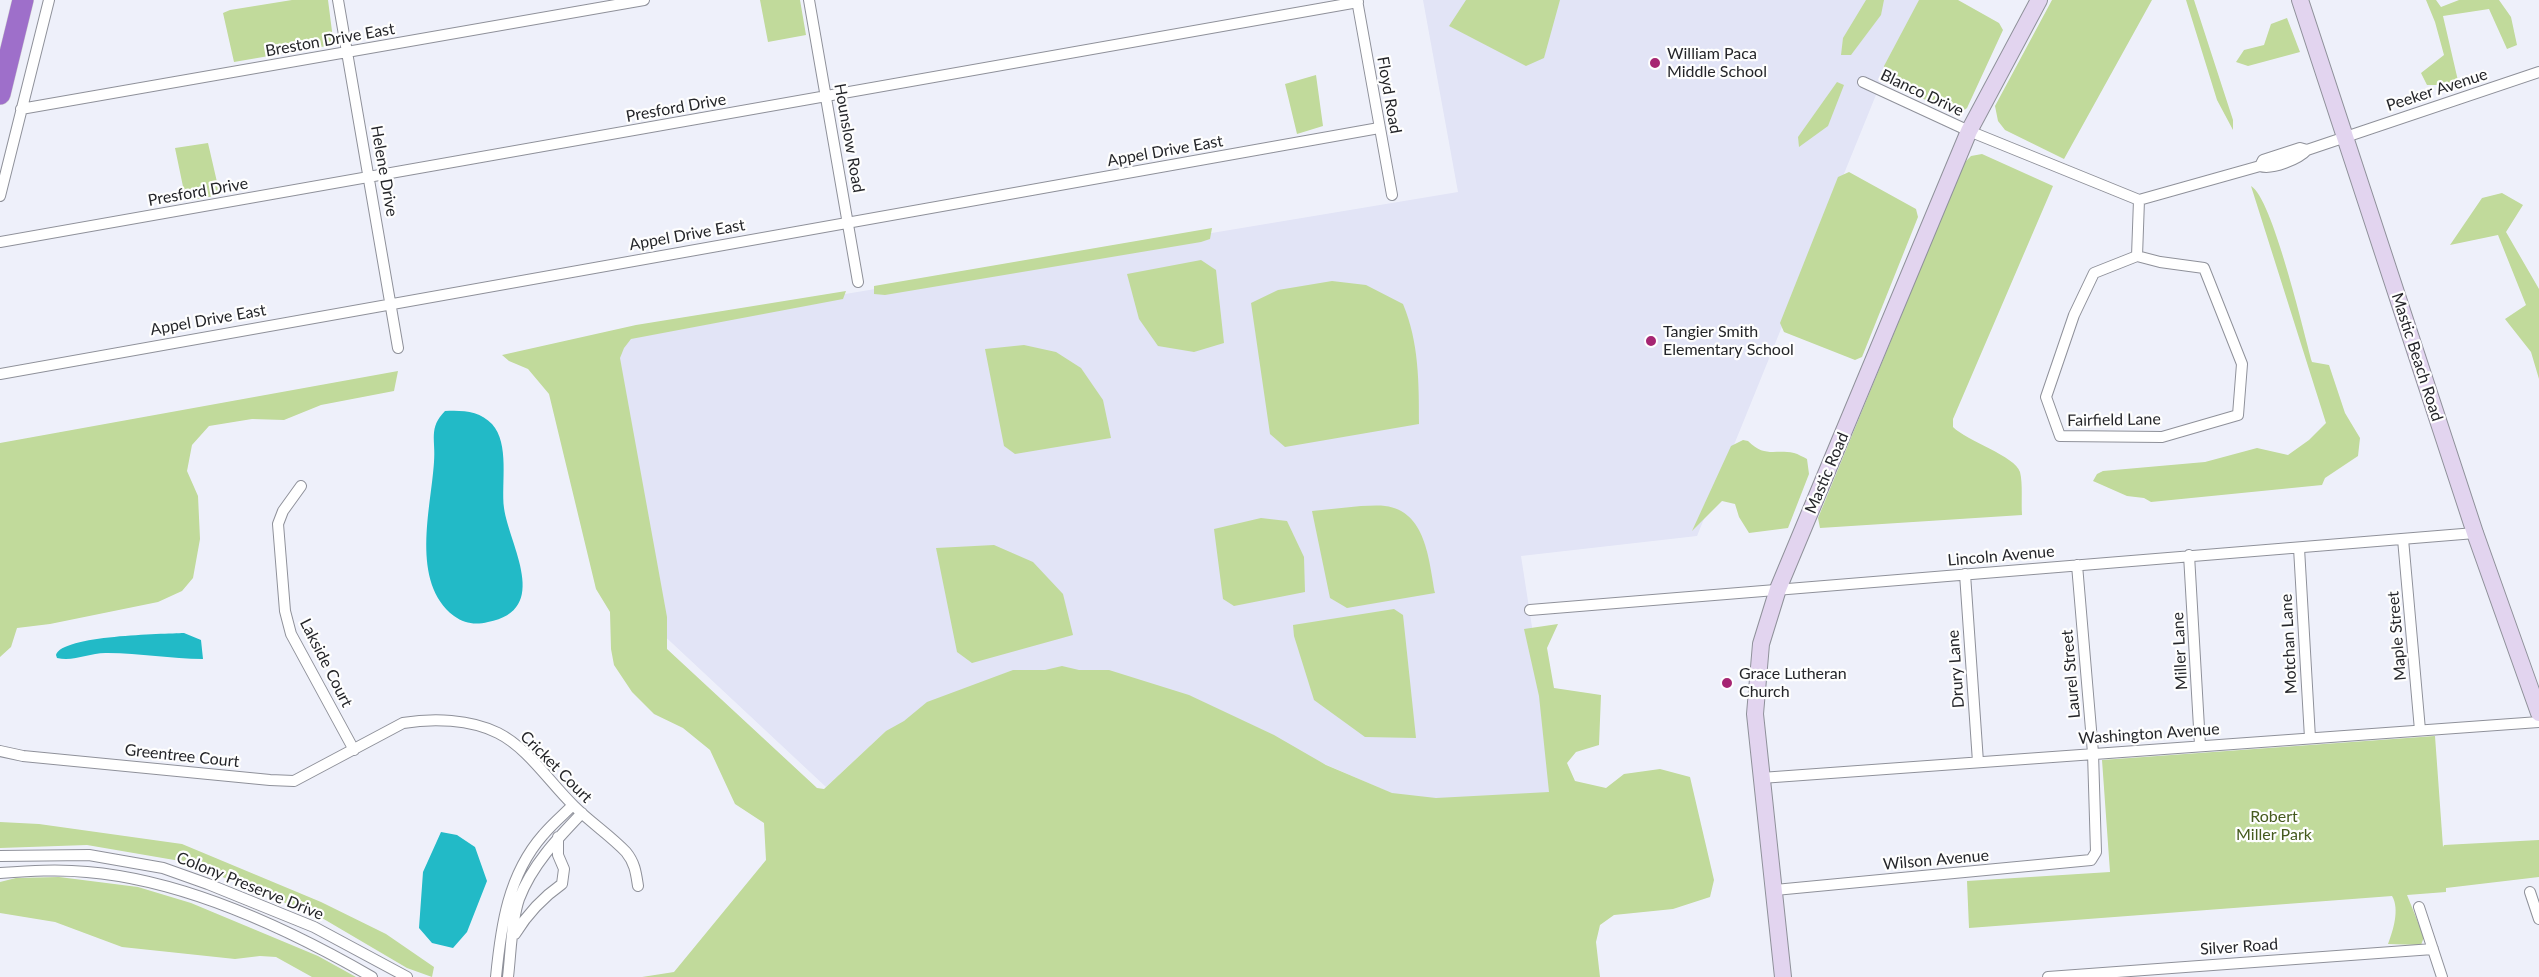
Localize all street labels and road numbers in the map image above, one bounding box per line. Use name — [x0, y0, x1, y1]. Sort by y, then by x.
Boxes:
street label: Breston Drive East — [264, 19, 396, 61]
street label: Floyd Road — [1373, 55, 1405, 135]
street label: Blanco Drive — [1877, 65, 1967, 121]
street label: Peeker Avenue — [2384, 65, 2490, 115]
street label: Hounslow Road — [830, 82, 868, 194]
street label: Presford Drive — [624, 90, 728, 126]
street label: Helene Drive — [367, 124, 401, 218]
street label: Appel Drive East — [1106, 131, 1224, 171]
street label: Presford Drive — [146, 174, 250, 210]
street label: Appel Drive East — [628, 215, 746, 255]
street label: Mastic Beach Road — [2387, 290, 2447, 424]
street label: Appel Drive East — [149, 300, 267, 340]
street label: Fairfield Lane — [2067, 410, 2161, 430]
street label: Mastic Road — [1801, 429, 1853, 517]
street label: Lincoln Avenue — [1947, 542, 2055, 570]
street label: Maple Street — [2384, 590, 2410, 682]
street label: Motchan Lane — [2277, 593, 2301, 695]
street label: Miller Lane — [2168, 612, 2192, 690]
street label: Lakside Court — [296, 616, 356, 710]
street label: Drury Lane — [1944, 629, 1968, 709]
street label: Laurel Street — [2058, 629, 2084, 719]
street label: Washington Avenue — [2078, 719, 2220, 749]
street label: Cricket Court — [516, 727, 596, 807]
street label: Greentree Court — [124, 740, 240, 772]
street label: Wilson Avenue — [1882, 846, 1990, 874]
street label: Colony Preserve Drive — [174, 848, 326, 924]
street label: Silver Road — [2199, 935, 2279, 959]

